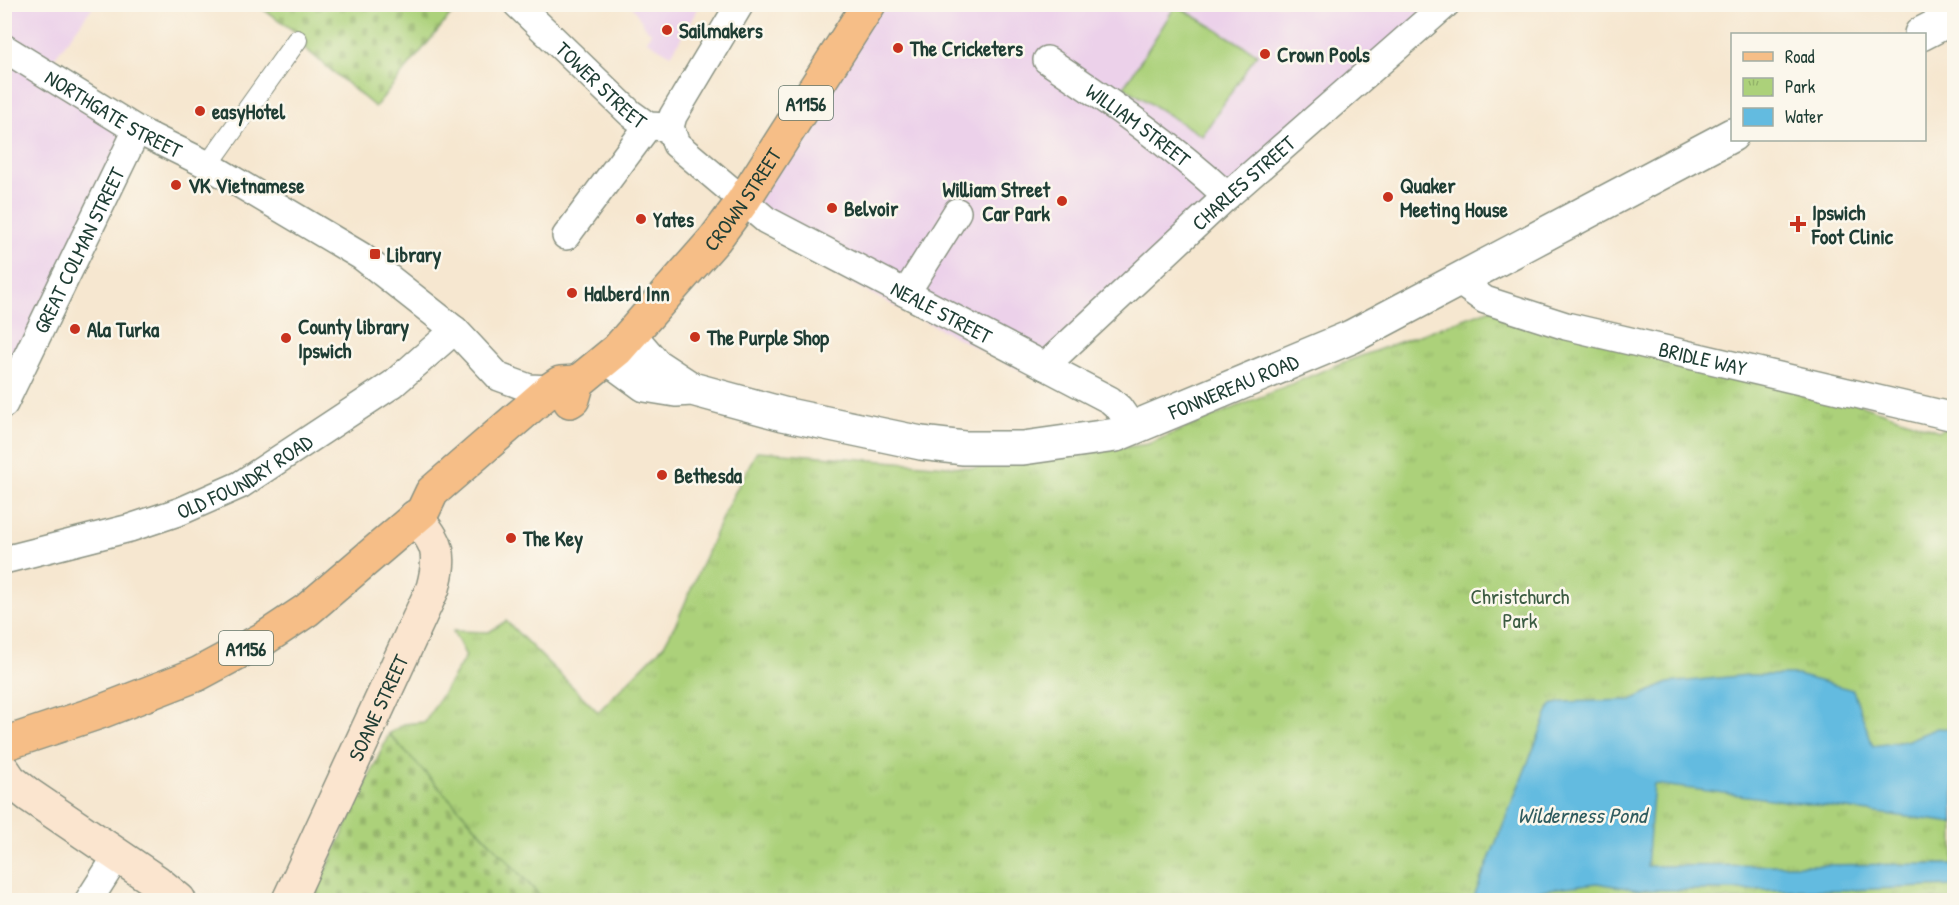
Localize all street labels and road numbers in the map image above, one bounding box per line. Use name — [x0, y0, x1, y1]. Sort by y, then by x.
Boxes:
street label: TOWER STREET — [550, 35, 654, 136]
street label: NORTHGATE STREET — [40, 62, 188, 165]
street label: WILLIAM STREET — [1080, 76, 1198, 174]
road number: A1156 — [779, 86, 833, 120]
street label: CHARLES STREET — [1185, 128, 1302, 237]
street label: CROWN STREET — [697, 141, 788, 257]
street label: GREAT COLMAN STREET — [26, 161, 132, 338]
street label: NEALE STREET — [886, 274, 998, 351]
street label: BRIDLE WAY — [1656, 334, 1750, 383]
street label: FONNEREAU ROAD — [1163, 346, 1303, 426]
street label: OLD FOUNDRY ROAD — [172, 427, 318, 526]
road number: A1156 — [219, 631, 273, 665]
street label: SOANE STREET — [341, 648, 415, 765]

